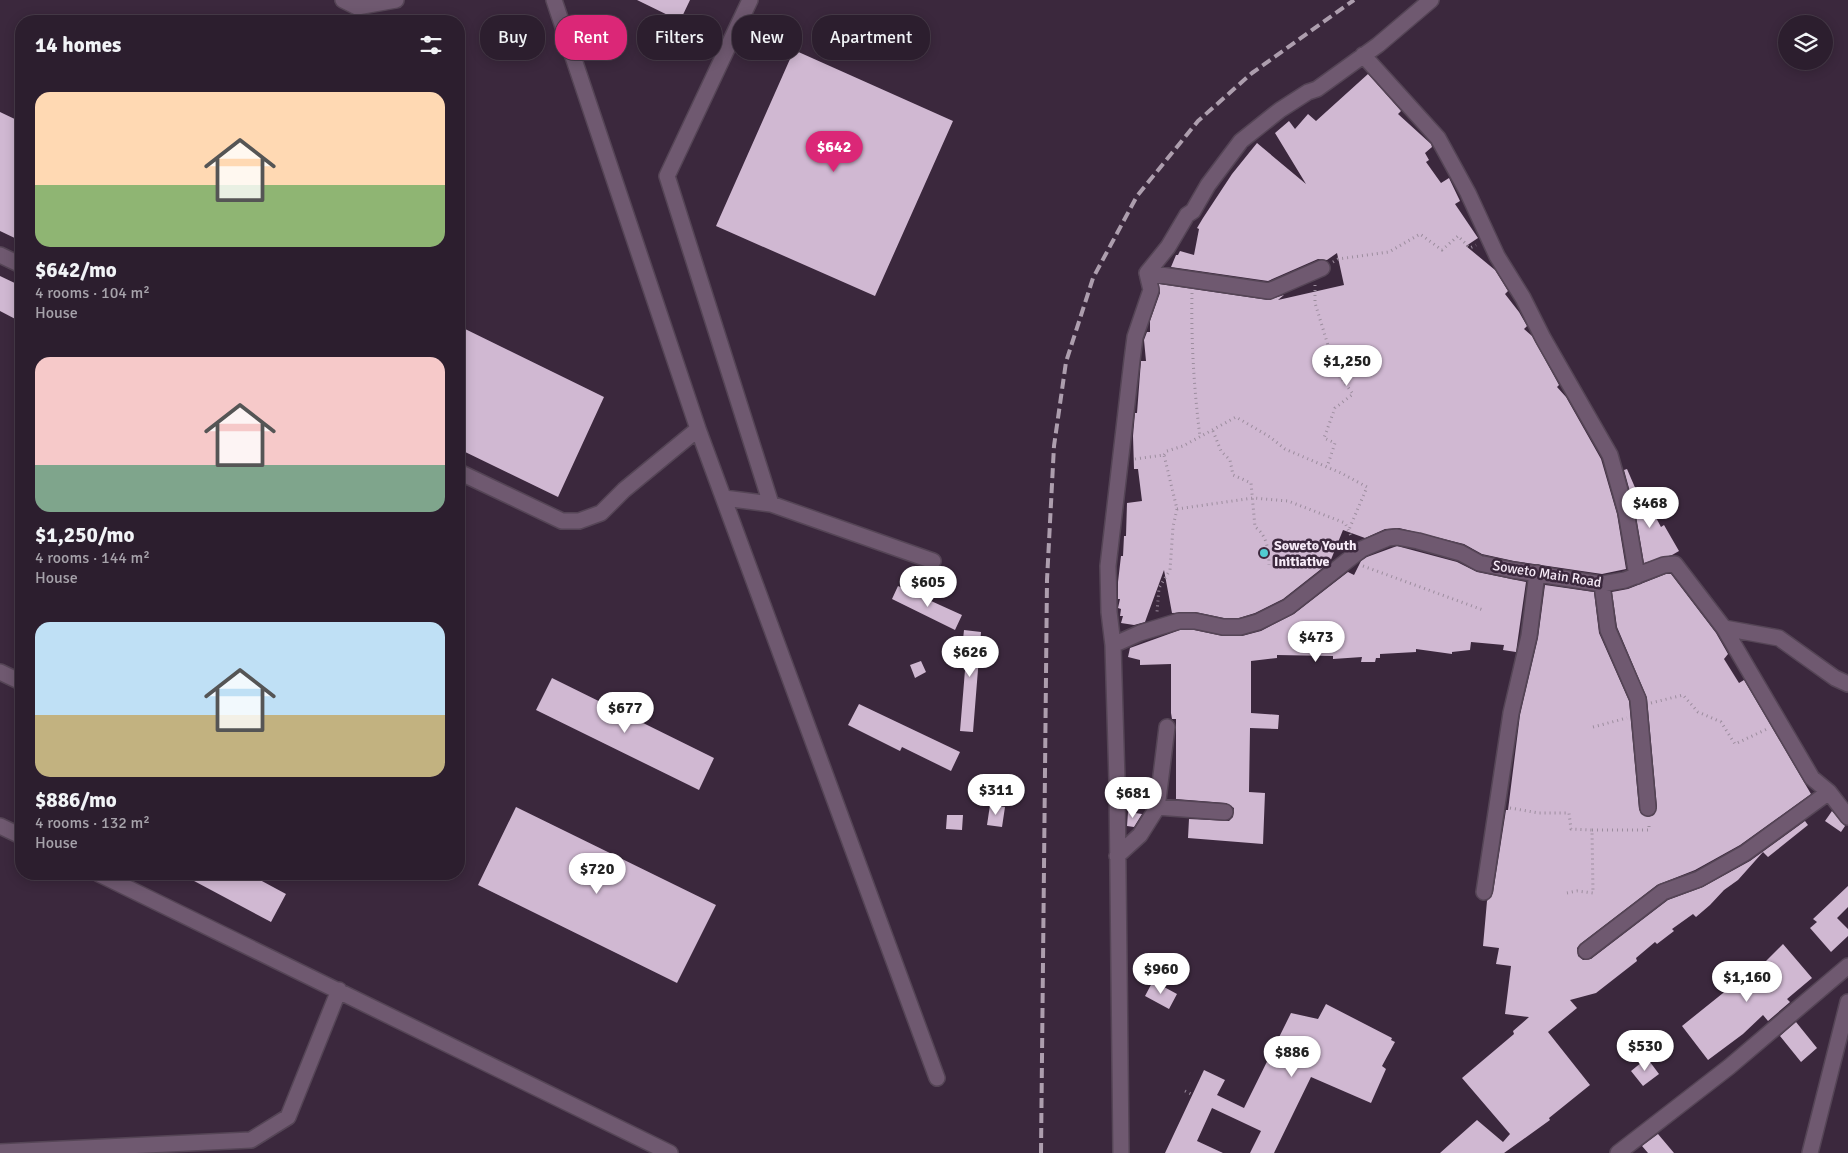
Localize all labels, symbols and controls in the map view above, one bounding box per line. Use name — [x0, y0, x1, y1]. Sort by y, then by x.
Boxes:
chip: Buy — [480, 15, 545, 60]
chip: Rent — [555, 15, 627, 60]
chip: Filters — [637, 15, 722, 60]
chip: New — [732, 15, 802, 60]
chip: Apartment — [812, 15, 930, 60]
map controls — [1778, 15, 1833, 70]
button: layers — [1778, 15, 1833, 70]
icon: filters — [417, 31, 445, 59]
text: 14 homes — [35, 32, 121, 58]
icon: home — [195, 125, 285, 215]
pin: $642 — [804, 130, 864, 173]
text: $642 — [817, 137, 851, 157]
text: $642/mo — [35, 257, 117, 283]
text: 4 rooms · 104 m² — [35, 283, 150, 303]
text: House — [35, 303, 78, 323]
pin: $1,250 — [1306, 344, 1388, 387]
text: $1,250 — [1323, 351, 1371, 371]
icon: home — [195, 390, 285, 480]
pin: $468 — [1620, 486, 1680, 529]
text: $468 — [1633, 493, 1667, 513]
text: $1,250/mo — [35, 522, 134, 548]
place label: Soweto Youth Initiative — [1274, 537, 1357, 570]
marker: Soweto Youth Initiative — [1258, 547, 1270, 559]
text: 4 rooms · 144 m² — [35, 548, 150, 568]
street label: Soweto Main Road — [1491, 557, 1603, 591]
pin: $605 — [898, 566, 958, 608]
text: House — [35, 568, 78, 588]
text: $605 — [911, 572, 945, 592]
pin: $473 — [1286, 620, 1346, 663]
text: $473 — [1299, 627, 1333, 647]
pin: $626 — [940, 636, 1000, 678]
text: $626 — [953, 642, 987, 662]
icon: home — [195, 655, 285, 745]
pin: $677 — [595, 692, 655, 734]
text: $677 — [608, 698, 642, 718]
pin: $311 — [966, 774, 1026, 816]
pin: $681 — [1103, 776, 1163, 819]
text: $311 — [979, 780, 1013, 800]
text: $681 — [1116, 783, 1150, 803]
text: $886/mo — [35, 787, 117, 813]
text: 4 rooms · 132 m² — [35, 813, 150, 833]
text: House — [35, 833, 78, 853]
pin: $720 — [567, 852, 627, 895]
text: $720 — [580, 859, 614, 879]
pin: $960 — [1131, 952, 1191, 995]
text: $960 — [1144, 959, 1178, 979]
pin: $1,160 — [1706, 960, 1788, 1003]
text: $1,160 — [1723, 967, 1771, 987]
pin: $530 — [1615, 1030, 1675, 1072]
pin: $886 — [1262, 1036, 1322, 1078]
text: $530 — [1628, 1036, 1662, 1056]
text: $886 — [1275, 1042, 1309, 1062]

